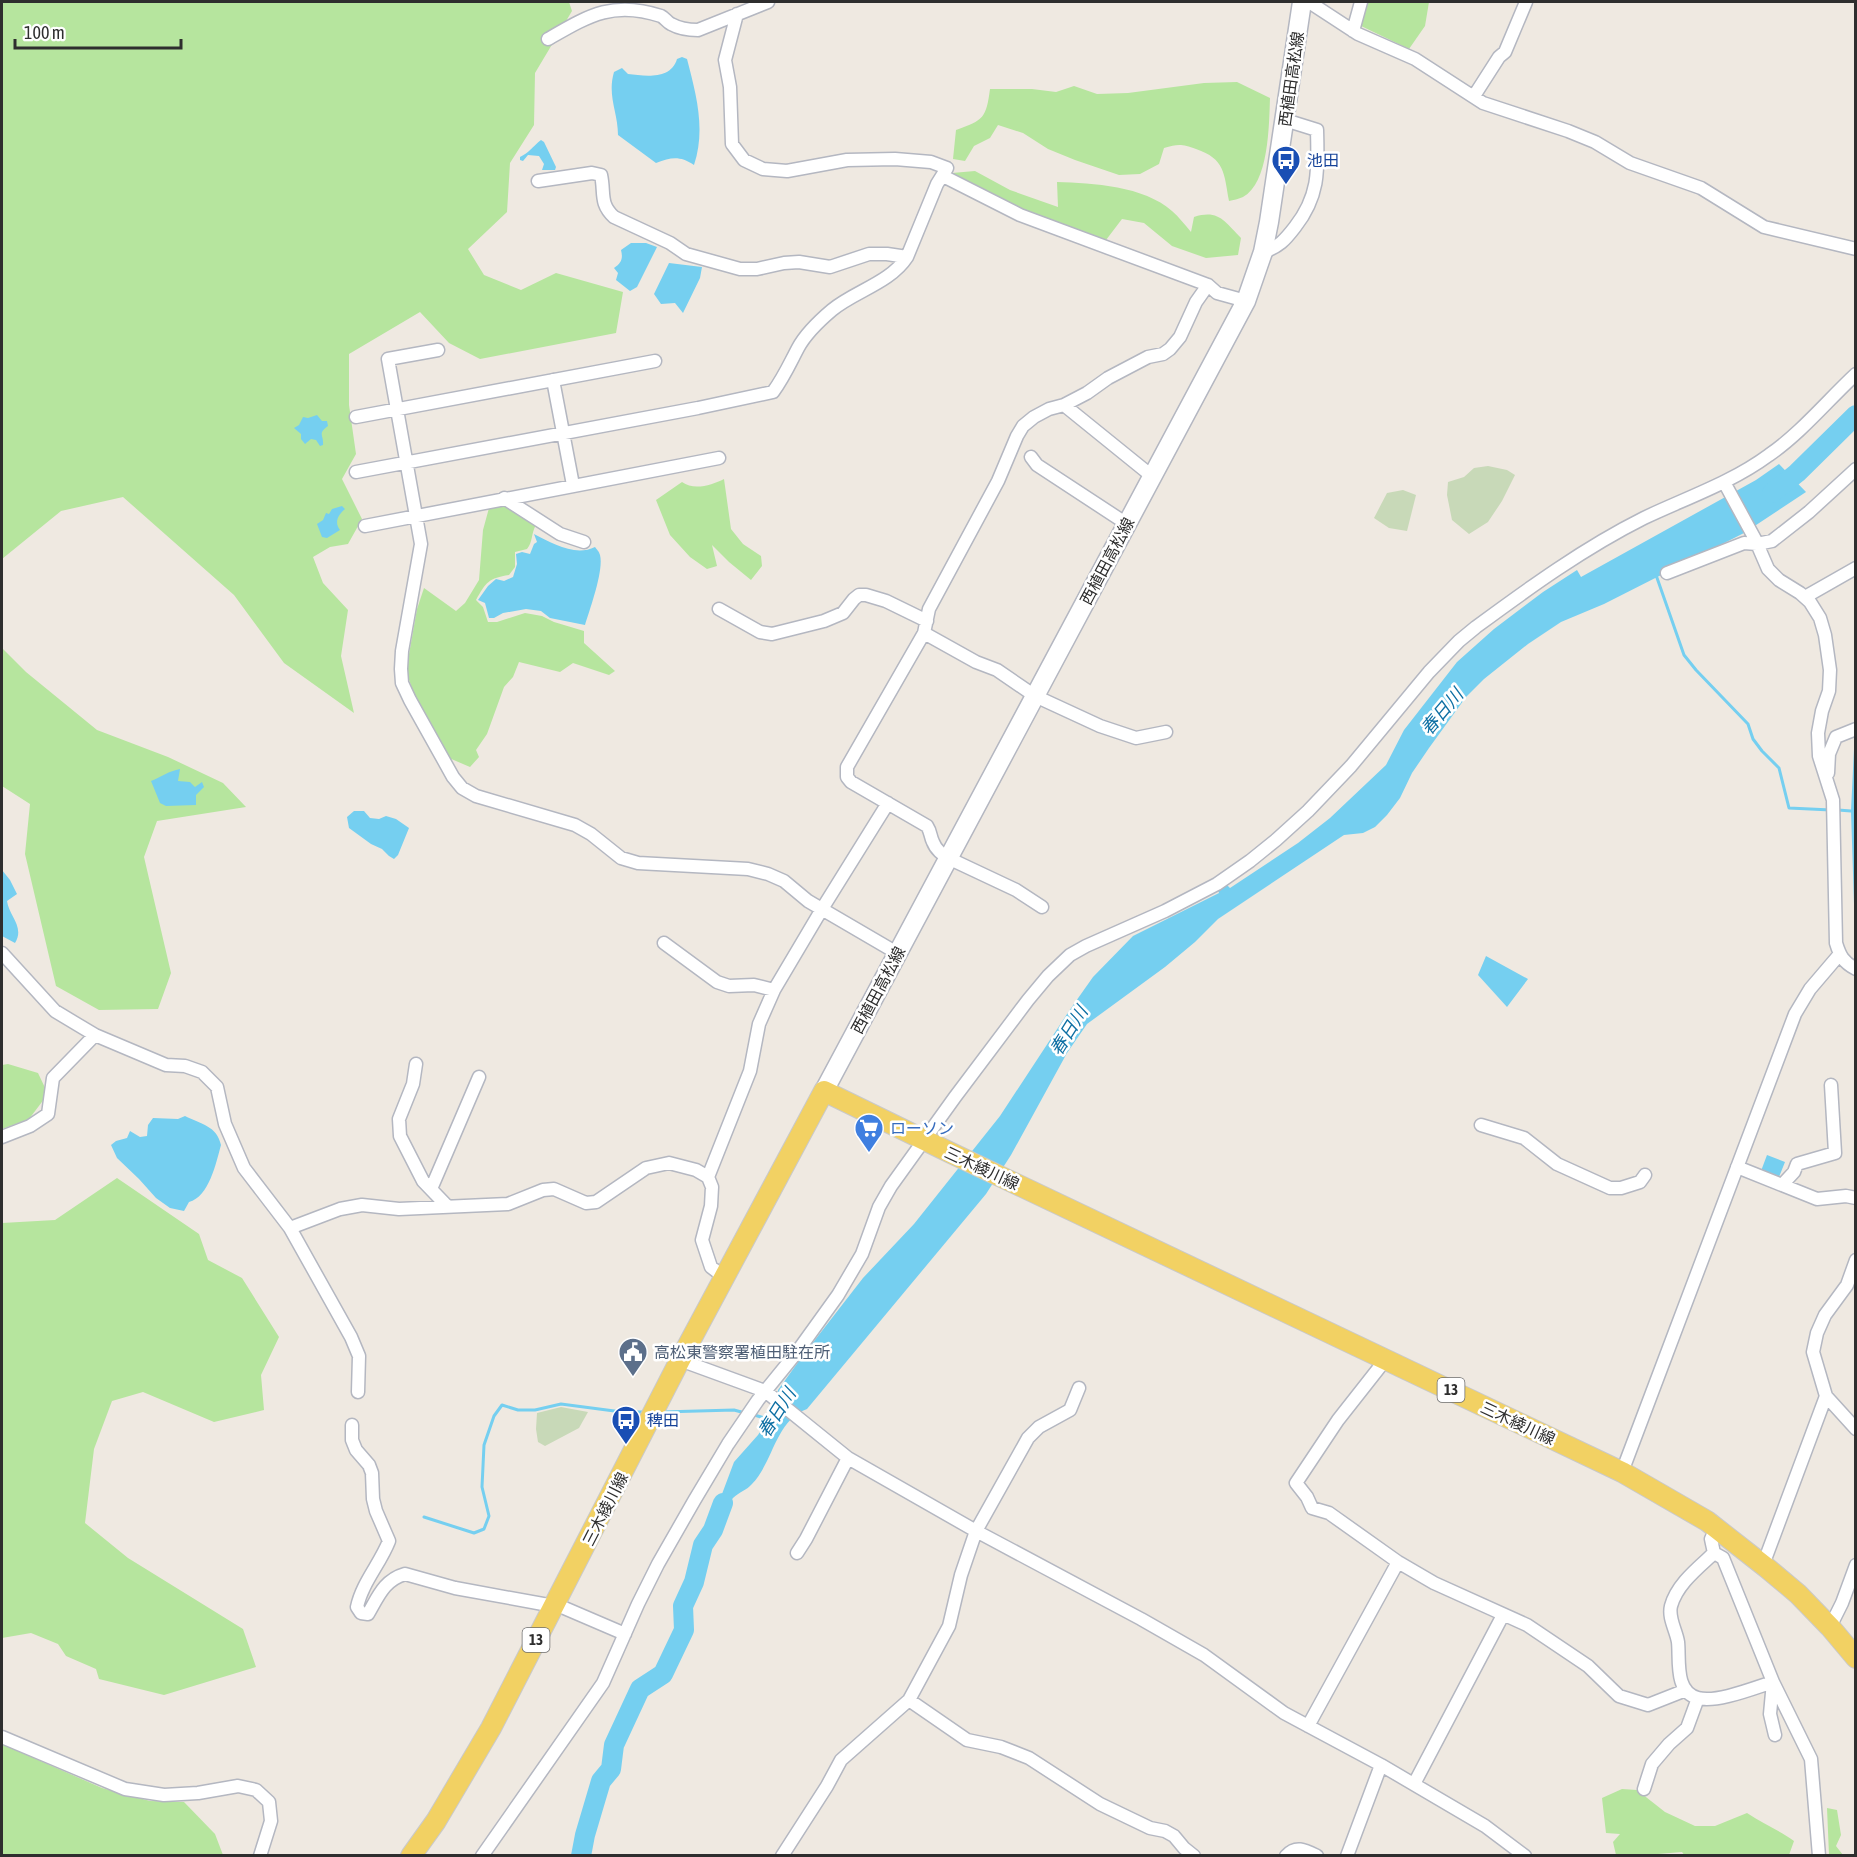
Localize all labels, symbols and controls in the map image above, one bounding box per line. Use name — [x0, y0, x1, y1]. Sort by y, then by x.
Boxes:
scale bar — [15, 12, 182, 50]
text: 100 m — [24, 22, 65, 43]
street label: 西植田高松線 — [1275, 30, 1307, 128]
bus stop icon: 池田 — [1270, 144, 1302, 186]
place label: 池田 — [1307, 151, 1339, 169]
street label: 西植田高松線 — [1077, 514, 1137, 608]
water label: 春日川 — [1416, 683, 1468, 739]
street label: 西植田高松線 — [848, 943, 908, 1037]
water label: 春日川 — [1045, 1001, 1093, 1059]
supermarket icon: ローソン — [853, 1112, 885, 1154]
place label: ローソン — [890, 1119, 954, 1137]
street label: 三木綾川線 — [942, 1143, 1022, 1193]
public building icon: 高松東警察署植田駐在所 — [617, 1336, 649, 1378]
place label: 高松東警察署植田駐在所 — [654, 1343, 830, 1361]
road number: 13 — [1438, 1378, 1464, 1402]
water label: 春日川 — [753, 1383, 801, 1441]
street label: 三木綾川線 — [1478, 1398, 1558, 1448]
bus stop icon: 稗田 — [610, 1404, 642, 1446]
place label: 稗田 — [647, 1411, 679, 1429]
street label: 三木綾川線 — [579, 1469, 631, 1549]
road number: 13 — [522, 1628, 550, 1652]

